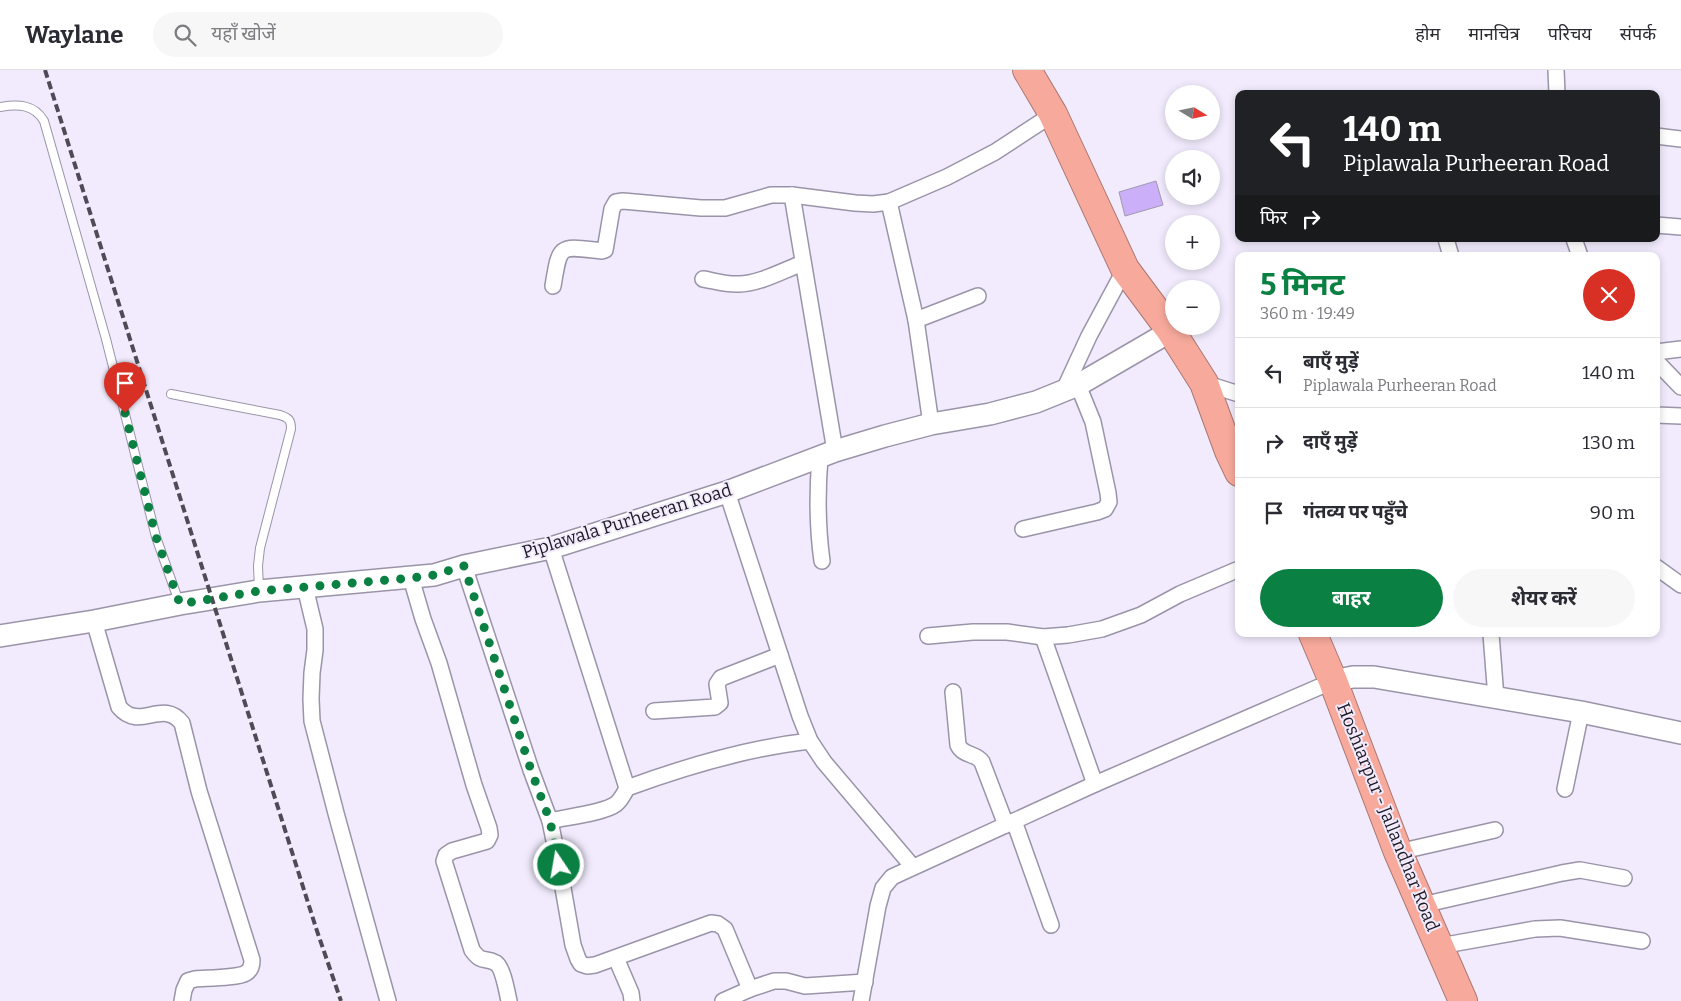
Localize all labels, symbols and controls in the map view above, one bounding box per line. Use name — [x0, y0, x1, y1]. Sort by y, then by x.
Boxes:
search box — [153, 12, 503, 57]
text: Waylane — [25, 21, 123, 49]
icon: search — [171, 21, 199, 49]
text: यहाँ खोजें — [211, 22, 276, 45]
text: होम — [1415, 23, 1440, 45]
text: मानचित्र — [1468, 23, 1520, 45]
text: परिचय — [1548, 23, 1592, 45]
text: संपर्क — [1620, 23, 1656, 45]
north arrow — [1165, 85, 1220, 140]
map controls — [1165, 85, 1220, 335]
text: 140 m — [1343, 108, 1441, 150]
icon: left — [1260, 110, 1325, 175]
button: sound — [1165, 150, 1220, 205]
text: Piplawala Purheeran Road — [1343, 150, 1609, 177]
icon: right — [1297, 205, 1325, 233]
text: फिर — [1260, 206, 1287, 229]
button: + — [1165, 215, 1220, 270]
text: 5 मिनट — [1260, 267, 1345, 303]
button: close — [1583, 269, 1635, 321]
button: − — [1165, 280, 1220, 335]
text: 360 m · 19:49 — [1260, 304, 1355, 323]
text: बाएँ मुड़ें — [1303, 350, 1359, 373]
icon: left — [1260, 359, 1288, 387]
text: 140 m — [1582, 361, 1635, 384]
pin — [104, 362, 146, 413]
icon: arrive — [111, 369, 139, 397]
text: Piplawala Purheeran Road — [1303, 376, 1497, 395]
icon: right — [1260, 429, 1288, 457]
text: दाएँ मुड़ें — [1303, 430, 1357, 453]
text: 130 m — [1582, 431, 1635, 454]
street label: Piplawala Purheeran Road — [520, 479, 735, 563]
icon: arrive — [1260, 499, 1288, 527]
text: गंतव्य पर पहुँचे — [1303, 500, 1408, 523]
text: 90 m — [1590, 501, 1635, 524]
button: बाहर — [1260, 569, 1443, 627]
button: शेयर करें — [1453, 569, 1635, 627]
street label: Hoshiarpur - Jallandhar Road — [1332, 700, 1444, 935]
position arrow — [532, 838, 584, 890]

